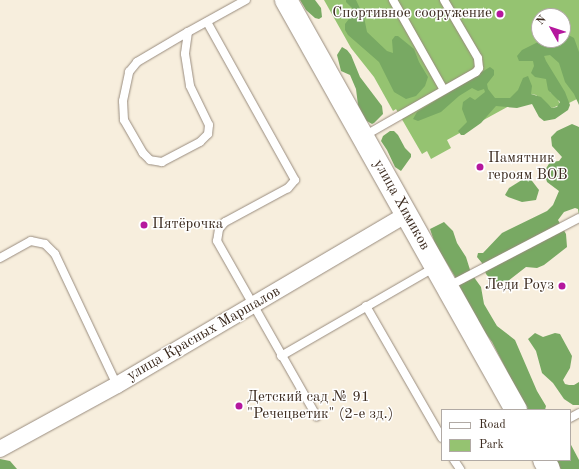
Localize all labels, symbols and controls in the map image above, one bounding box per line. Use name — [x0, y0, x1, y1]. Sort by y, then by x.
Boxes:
place label: Спортивное сооружение — [332, 5, 492, 23]
north arrow — [531, 8, 571, 48]
marker: Спортивное сооружение — [495, 9, 505, 19]
text: N — [535, 14, 549, 27]
place label: Памятник героям ВОВ — [488, 149, 568, 184]
street label: улица Химиков — [369, 157, 433, 253]
marker: Памятник героям ВОВ — [475, 162, 485, 172]
place label: Пятёрочка — [152, 216, 223, 234]
marker: Пятёрочка — [139, 220, 149, 230]
place label: Леди Роуз — [485, 277, 554, 295]
marker: Леди Роуз — [557, 281, 567, 291]
street label: улица Красных Маршалов — [124, 283, 284, 385]
place label: Детский сад № 91 "Речецветик" (2-е зд.) — [247, 388, 393, 423]
marker: Детский сад № 91 "Речецветик" (2-е зд.) — [234, 401, 244, 411]
legend — [441, 409, 571, 461]
text: Road — [479, 419, 506, 431]
text: Park — [479, 439, 504, 451]

